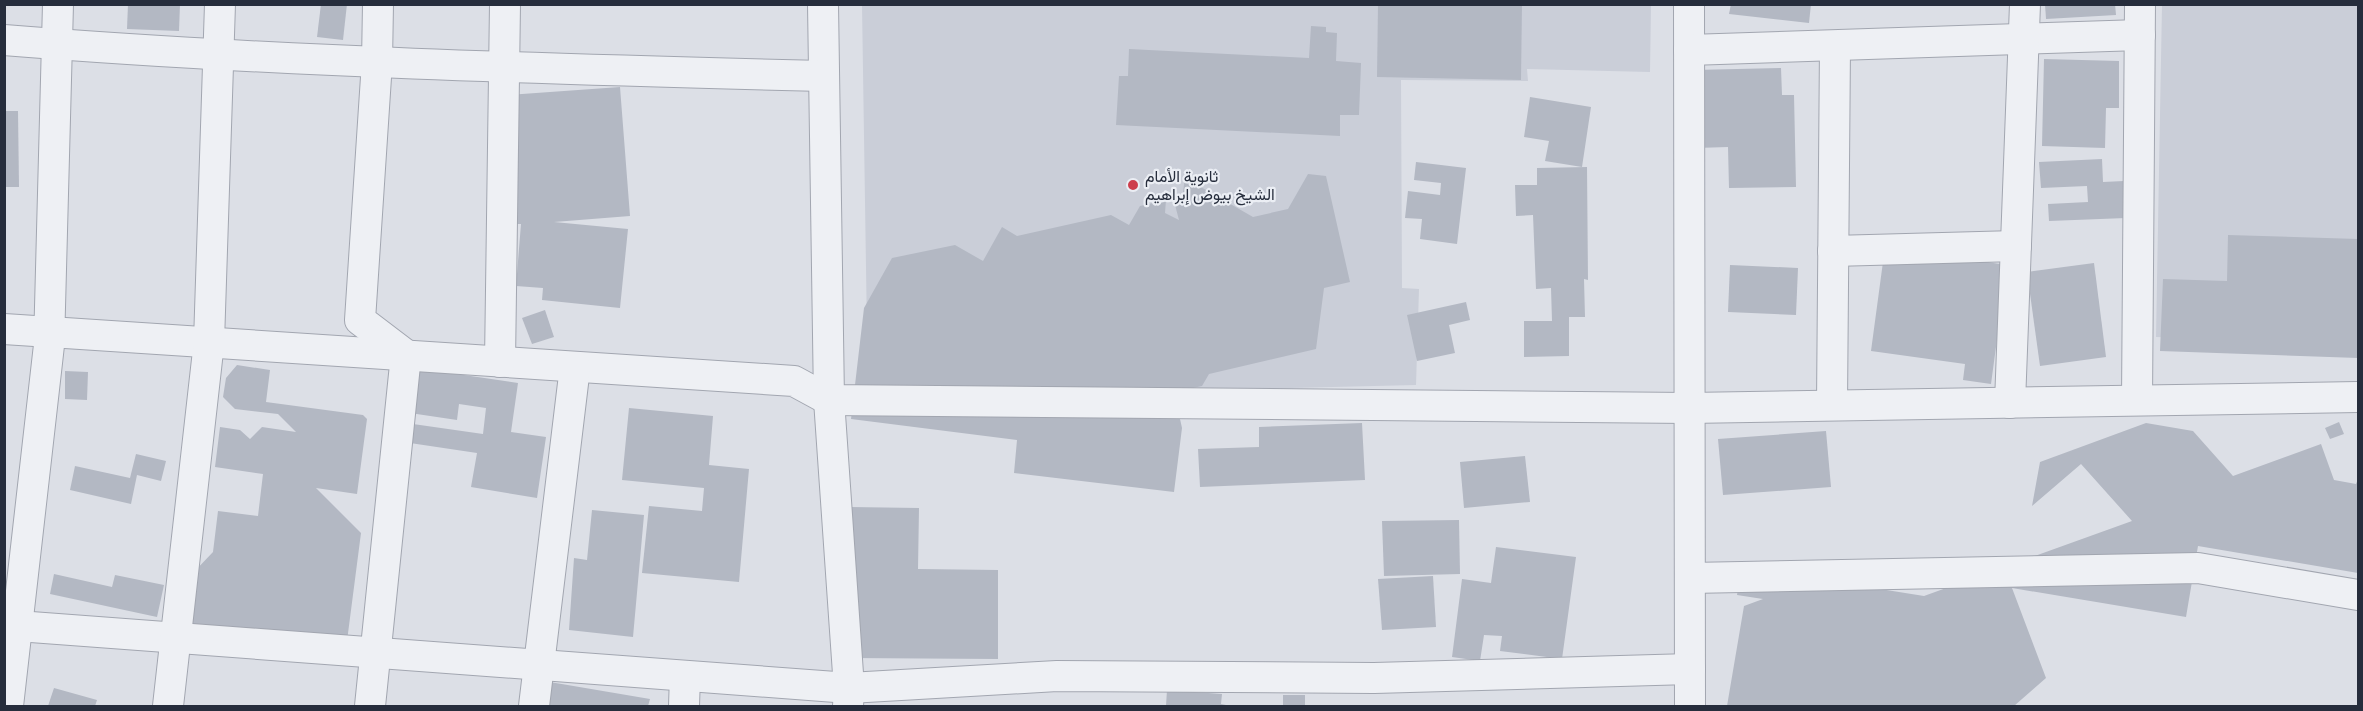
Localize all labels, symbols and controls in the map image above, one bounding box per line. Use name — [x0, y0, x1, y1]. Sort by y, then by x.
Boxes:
place label: ثانوية الأمام الشيخ بيوض إبراهيم — [1145, 167, 1275, 206]
marker: ثانوية الأمام الشيخ بيوض إبراهيم — [1126, 178, 1140, 192]

